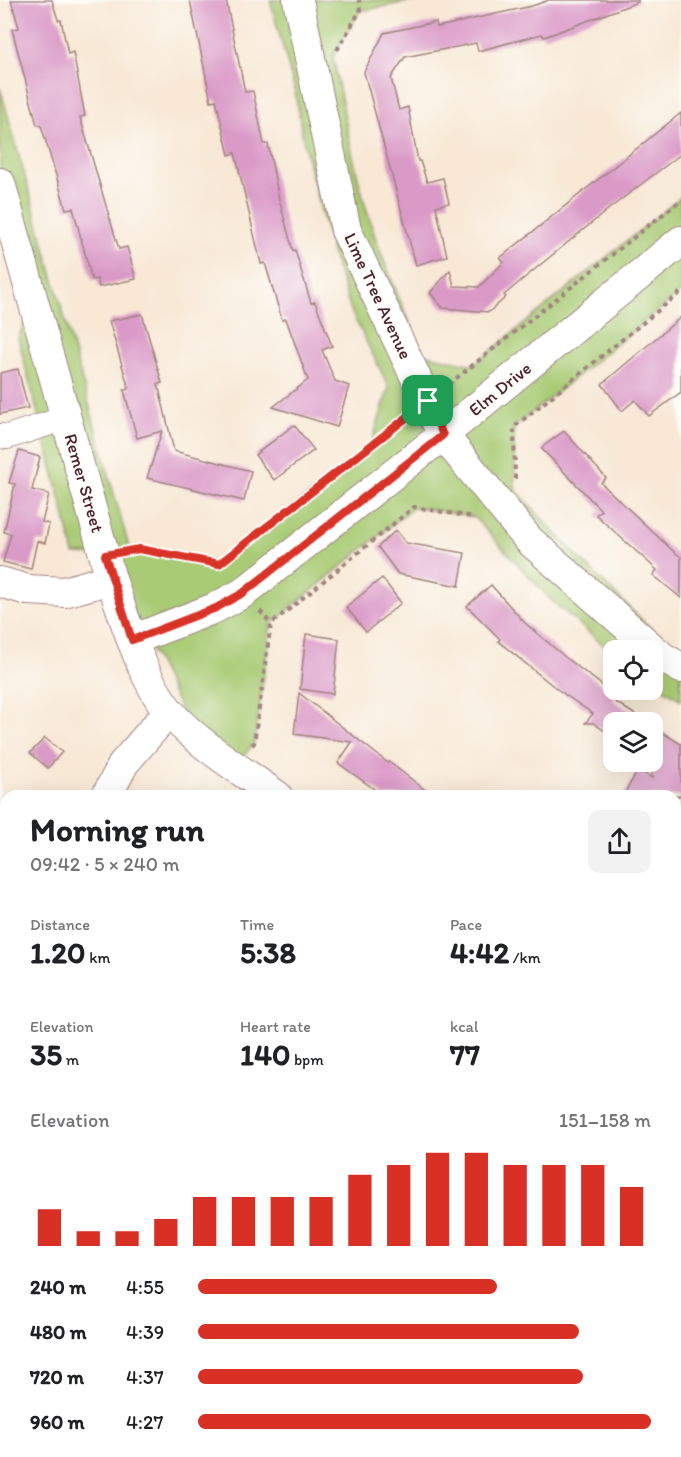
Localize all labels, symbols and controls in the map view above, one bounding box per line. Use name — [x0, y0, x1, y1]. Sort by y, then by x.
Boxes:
street label: Lime Tree Avenue — [339, 229, 417, 363]
street label: Elm Drive — [464, 357, 536, 421]
pin — [402, 375, 453, 426]
icon: arrive — [411, 384, 444, 417]
street label: Remer Street — [59, 431, 109, 535]
map controls — [603, 640, 663, 772]
button: locate — [603, 640, 663, 700]
button: layers — [603, 712, 663, 772]
text: Morning run — [30, 810, 205, 849]
button: share — [588, 810, 651, 873]
text: 09:42 · 5 × 240 m — [30, 852, 179, 876]
text: Distance — [30, 915, 90, 934]
text: Time — [240, 915, 274, 934]
text: Pace — [450, 915, 482, 934]
text: 1.20 — [30, 934, 86, 971]
text: 5:38 — [240, 934, 296, 971]
text: 4:42 — [450, 934, 509, 971]
text: km — [86, 948, 110, 967]
text: /km — [509, 948, 541, 967]
text: Elevation — [30, 1017, 94, 1036]
text: Heart rate — [240, 1017, 311, 1036]
text: kcal — [450, 1017, 478, 1036]
text: 35 — [30, 1036, 62, 1073]
text: 140 — [240, 1036, 290, 1073]
text: 77 — [450, 1036, 480, 1073]
text: m — [62, 1050, 79, 1069]
text: bpm — [290, 1050, 324, 1069]
text: Elevation — [30, 1108, 109, 1132]
text: 151–158 m — [559, 1108, 651, 1132]
text: 240 m — [30, 1275, 86, 1299]
text: 4:55 — [126, 1275, 164, 1299]
text: 480 m — [30, 1320, 87, 1344]
text: 4:39 — [126, 1320, 164, 1344]
text: 720 m — [30, 1365, 84, 1389]
text: 4:37 — [126, 1365, 164, 1389]
text: 960 m — [30, 1410, 85, 1434]
text: 4:27 — [126, 1410, 163, 1434]

